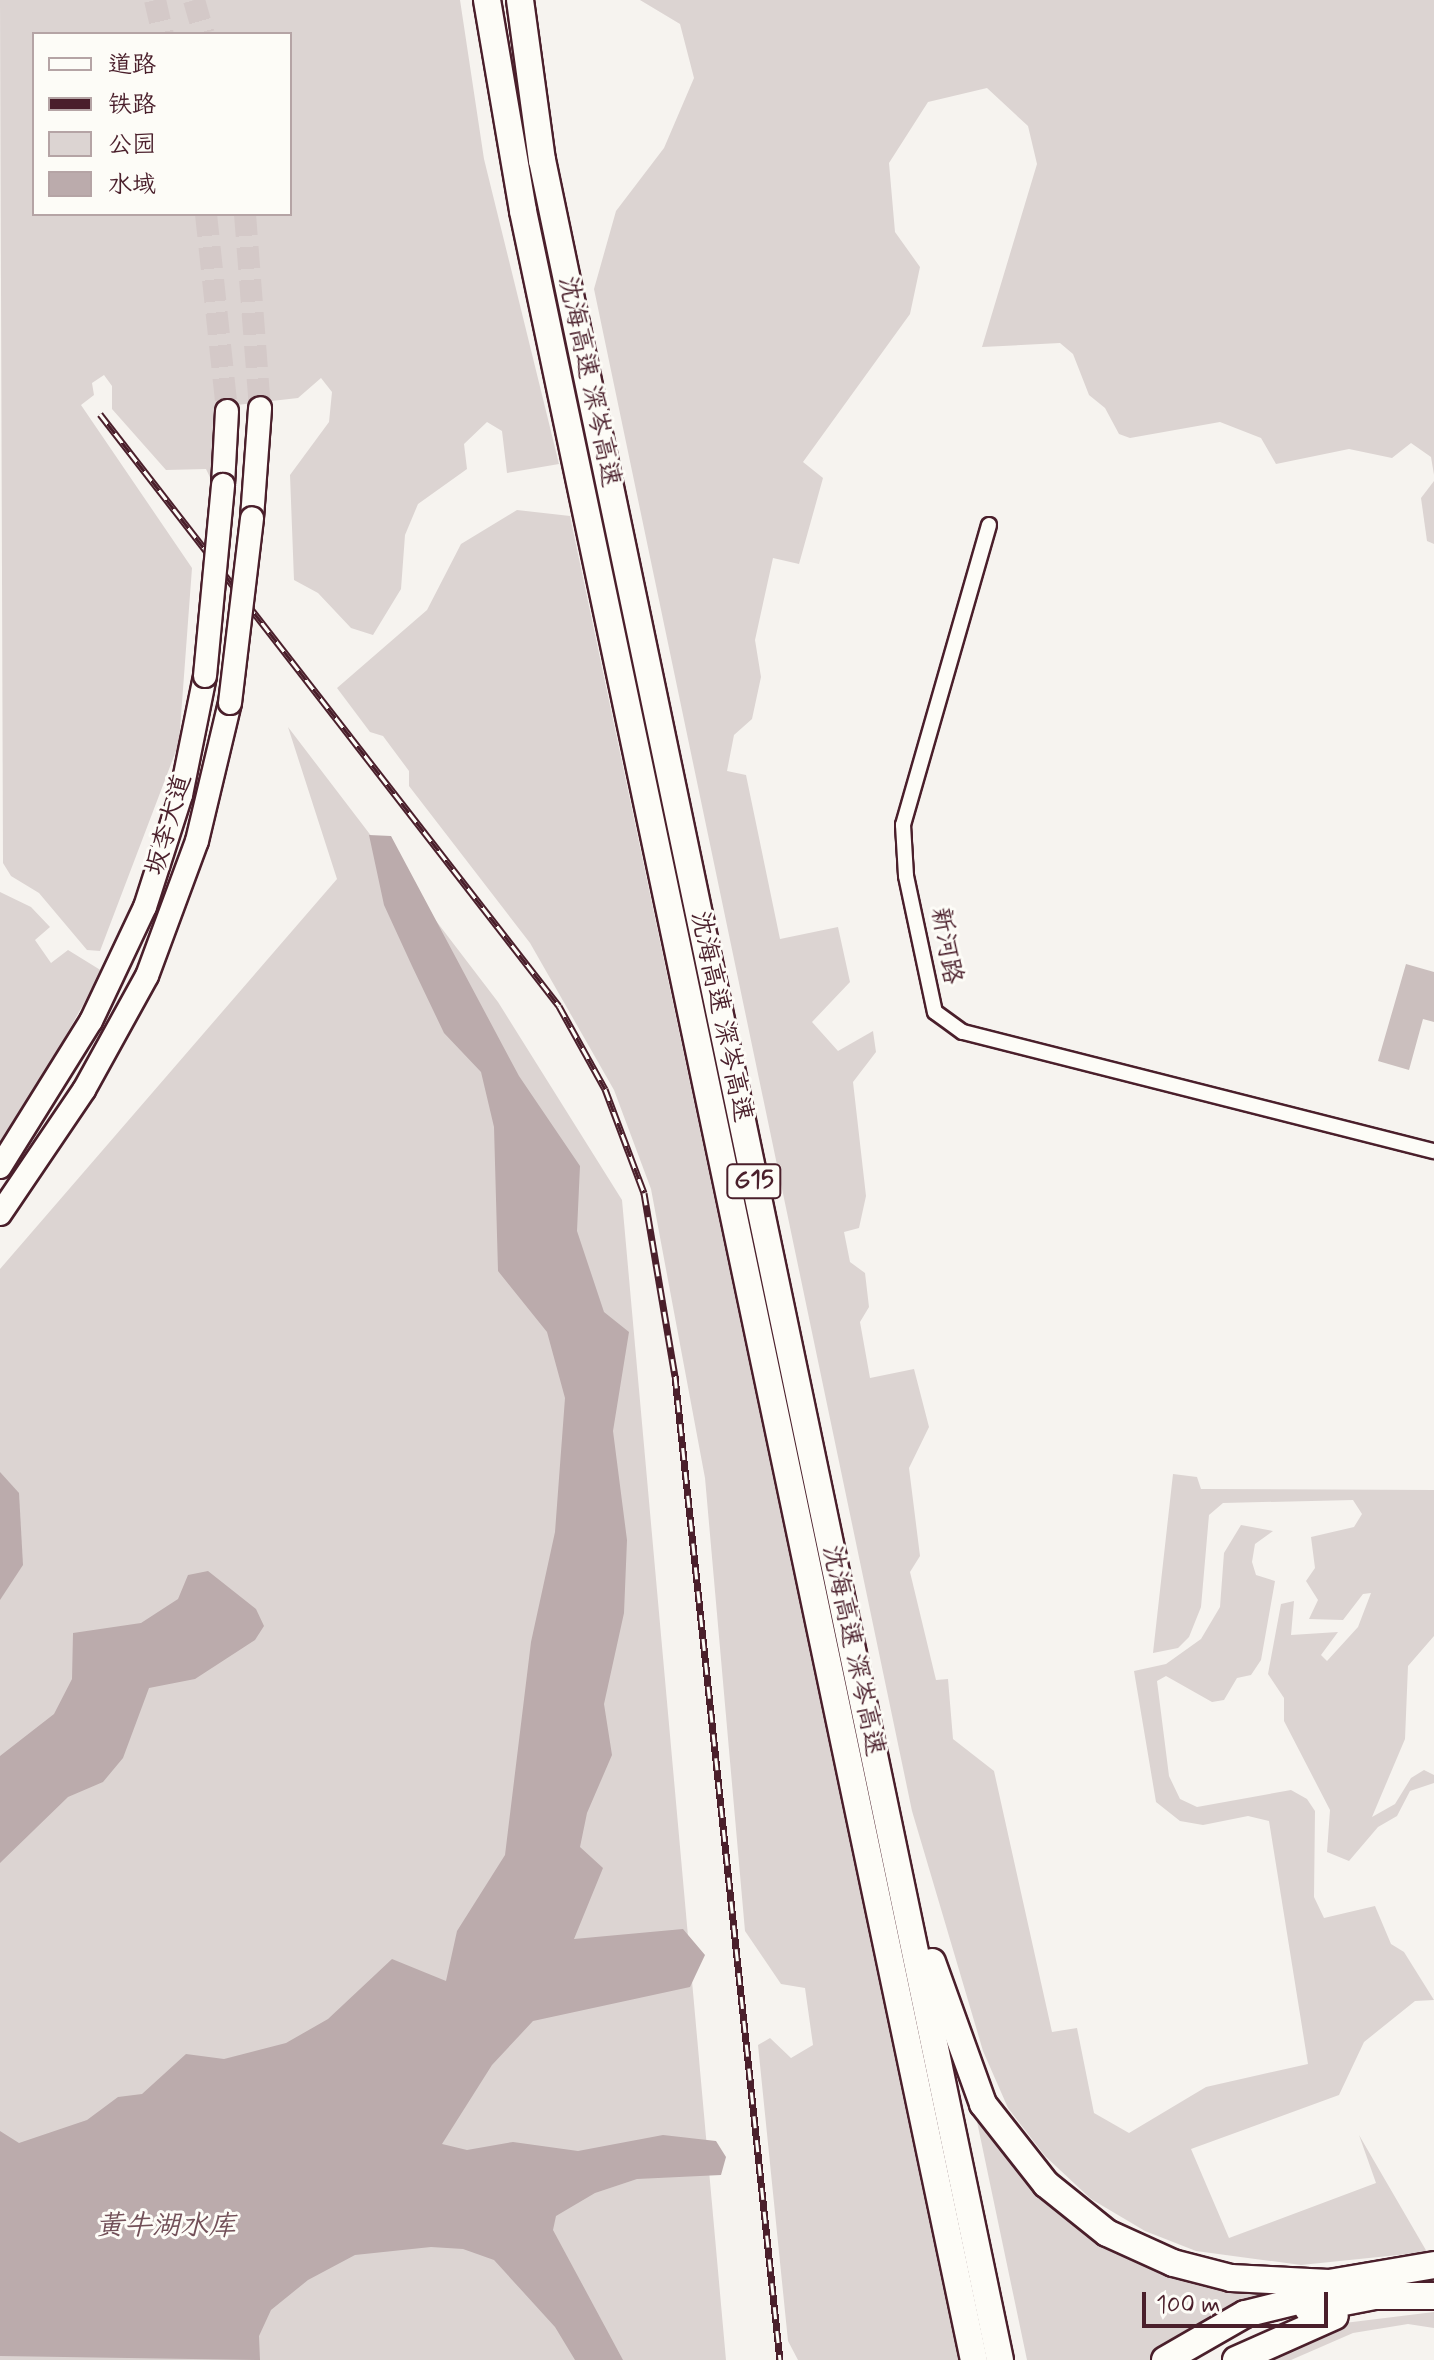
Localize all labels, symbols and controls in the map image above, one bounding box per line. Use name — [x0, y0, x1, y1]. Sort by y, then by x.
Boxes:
legend — [32, 32, 292, 216]
text: 道路 — [108, 50, 156, 81]
text: 铁路 — [108, 90, 156, 121]
text: 公园 — [108, 130, 156, 161]
text: 水域 — [108, 170, 156, 201]
street label: 沈海高速 深岑高速 — [550, 274, 626, 490]
street label: 坂李大道 — [141, 771, 199, 879]
street label: 新河路 — [923, 905, 967, 987]
street label: 沈海高速 深岑高速 — [682, 909, 758, 1125]
road number: G15 — [726, 1161, 782, 1201]
street label: 沈海高速 深岑高速 — [814, 1543, 890, 1759]
water label: 黄牛湖水库 — [96, 2210, 236, 2244]
scale bar — [1146, 2276, 1332, 2326]
text: 100 m — [1156, 2290, 1220, 2321]

